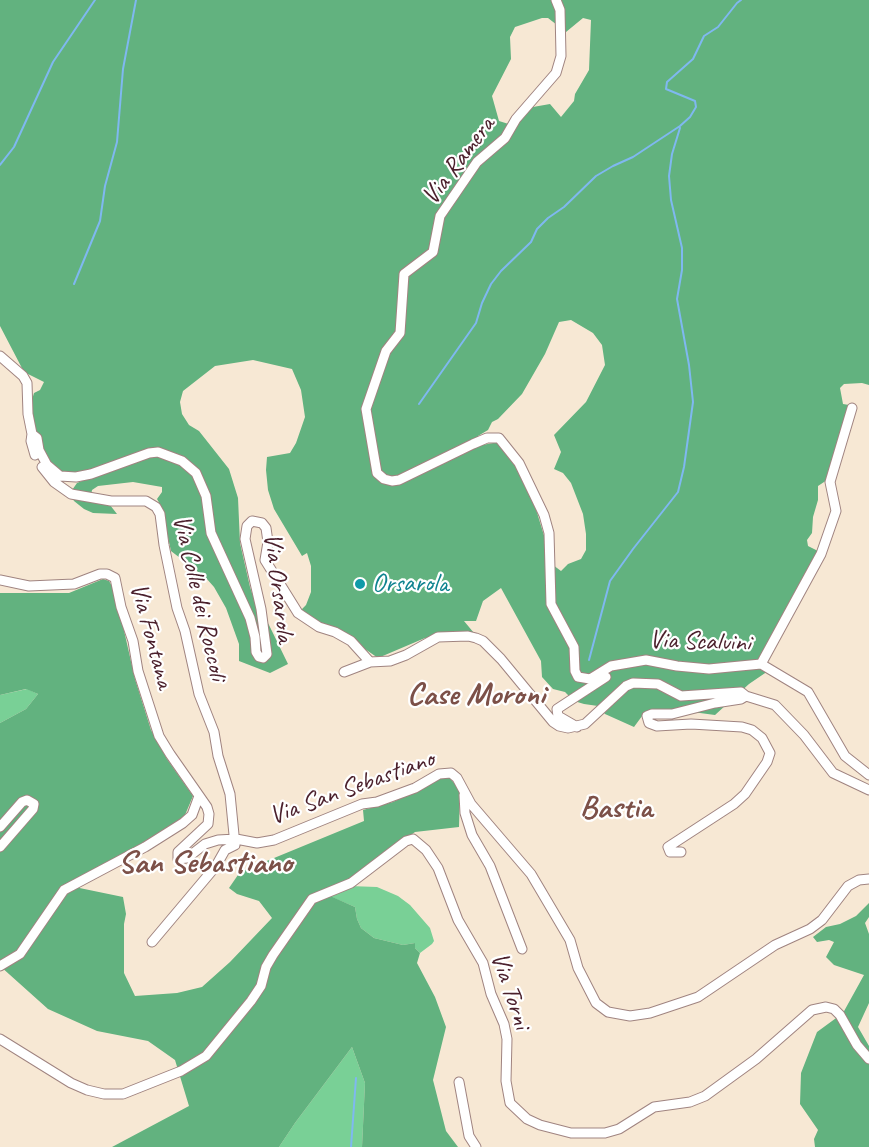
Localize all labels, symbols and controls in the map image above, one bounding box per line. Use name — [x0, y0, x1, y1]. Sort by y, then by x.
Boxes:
street label: Via Ramera — [416, 111, 502, 211]
street label: Via Colle dei Roccoli — [165, 512, 233, 684]
street label: Via Orsarola — [256, 531, 300, 645]
place label: Orsarola — [372, 568, 448, 600]
marker: Orsarola — [353, 577, 367, 591]
street label: Via Fontana — [122, 580, 180, 692]
street label: Via Scalvini — [649, 625, 751, 659]
district label: Case Moroni — [407, 677, 545, 715]
street label: Via San Sebastiano — [265, 744, 439, 832]
district label: Bastia — [580, 790, 652, 828]
district label: San Sebastiano — [118, 845, 292, 883]
street label: Via Torni — [483, 949, 537, 1033]

